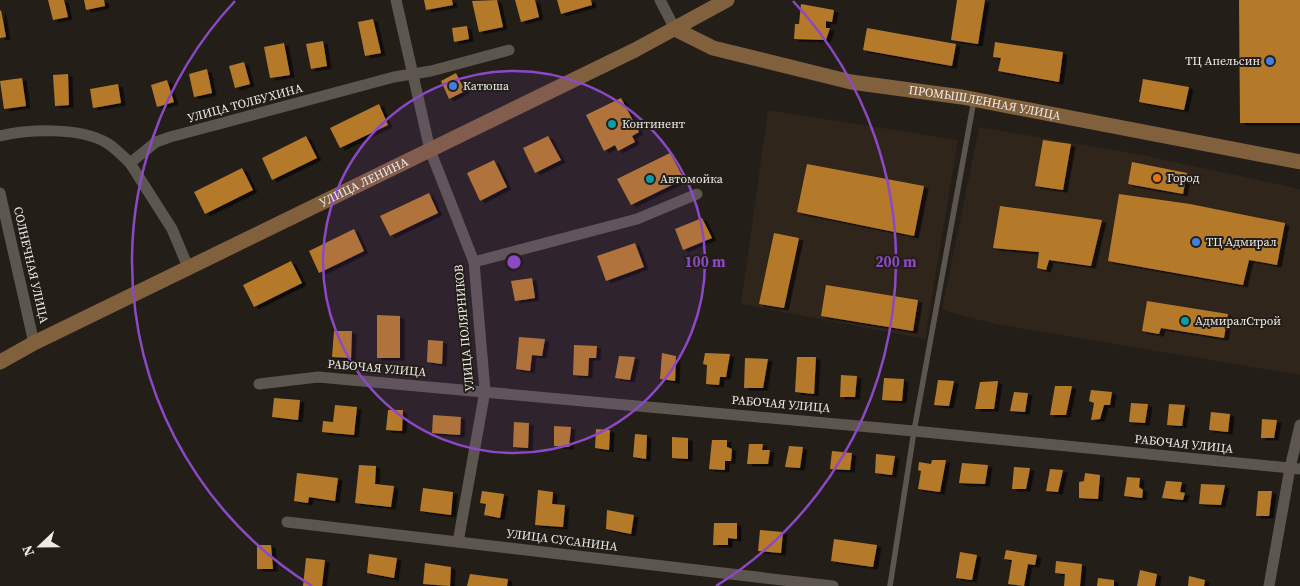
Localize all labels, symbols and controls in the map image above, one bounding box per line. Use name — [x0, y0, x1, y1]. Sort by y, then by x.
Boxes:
place label: ТЦ Апельсин — [1185, 53, 1260, 69]
marker: ТЦ Апельсин — [1264, 55, 1276, 67]
place label: Катюша — [463, 78, 510, 94]
street label: УЛИЦА ТОЛБУХИНА — [186, 80, 304, 126]
marker: Катюша — [447, 80, 459, 92]
street label: ПРОМЫШЛЕННАЯ УЛИЦА — [908, 82, 1062, 124]
place label: Континент — [622, 116, 686, 132]
marker: Континент — [606, 118, 618, 130]
street label: УЛИЦА ЛЕНИНА — [317, 154, 411, 211]
place label: Город — [1167, 170, 1200, 186]
place label: Автомойка — [660, 171, 724, 187]
marker: Город — [1151, 172, 1163, 184]
marker: Автомойка — [644, 173, 656, 185]
street label: СОЛНЕЧНАЯ УЛИЦА — [10, 205, 52, 325]
place label: ТЦ Адмирал — [1206, 234, 1277, 250]
marker: ТЦ Адмирал — [1190, 236, 1202, 248]
text: 100 m — [684, 251, 726, 272]
text: 200 m — [875, 251, 917, 272]
centre of rings — [505, 253, 523, 271]
street label: УЛИЦА ПОЛЯРНИКОВ — [450, 263, 478, 392]
place label: АдмиралСтрой — [1195, 313, 1281, 329]
marker: АдмиралСтрой — [1179, 315, 1191, 327]
street label: РАБОЧАЯ УЛИЦА — [327, 356, 427, 380]
street label: РАБОЧАЯ УЛИЦА — [731, 392, 831, 416]
street label: РАБОЧАЯ УЛИЦА — [1134, 431, 1234, 457]
north arrow — [15, 521, 65, 571]
street label: УЛИЦА СУСАНИНА — [505, 525, 619, 555]
text: N — [17, 542, 39, 559]

